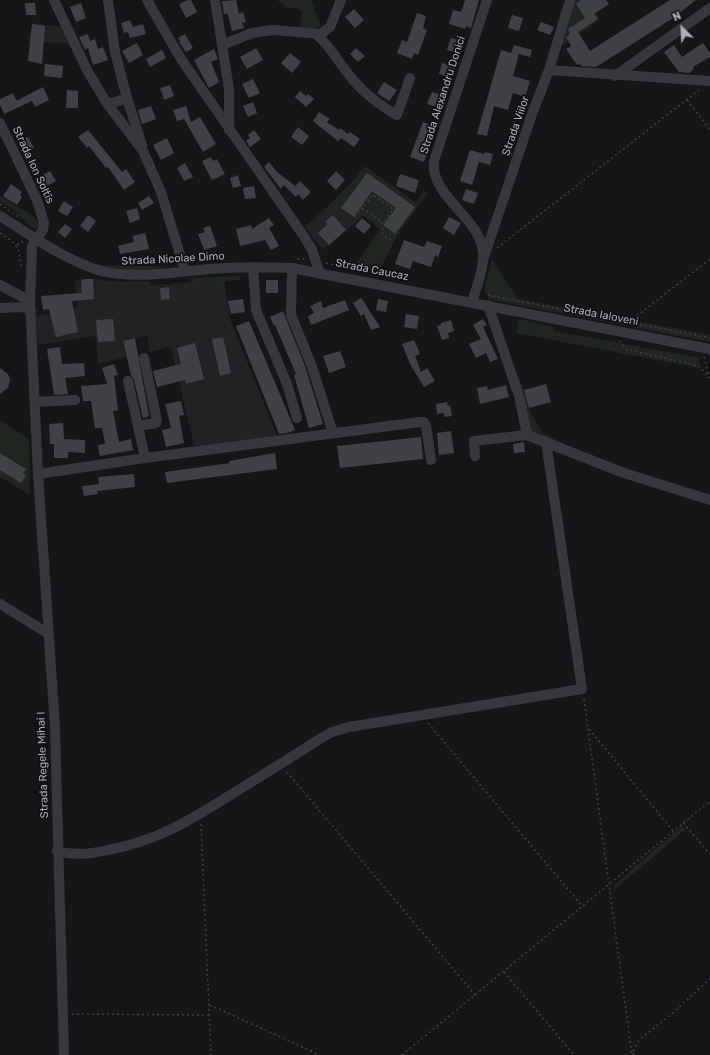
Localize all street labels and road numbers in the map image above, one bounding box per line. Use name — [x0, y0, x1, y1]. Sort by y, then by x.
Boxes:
street label: Strada Alexandru Donici — [418, 34, 468, 156]
street label: Strada Viilor — [500, 94, 532, 158]
street label: Strada Ion Soltîs — [9, 124, 57, 206]
street label: Strada Nicolae Dimo — [121, 250, 225, 268]
street label: Strada Caucaz — [334, 256, 410, 284]
street label: Strada Ialoveni — [563, 301, 639, 329]
street label: Strada Regele Mihai I — [35, 711, 51, 819]

